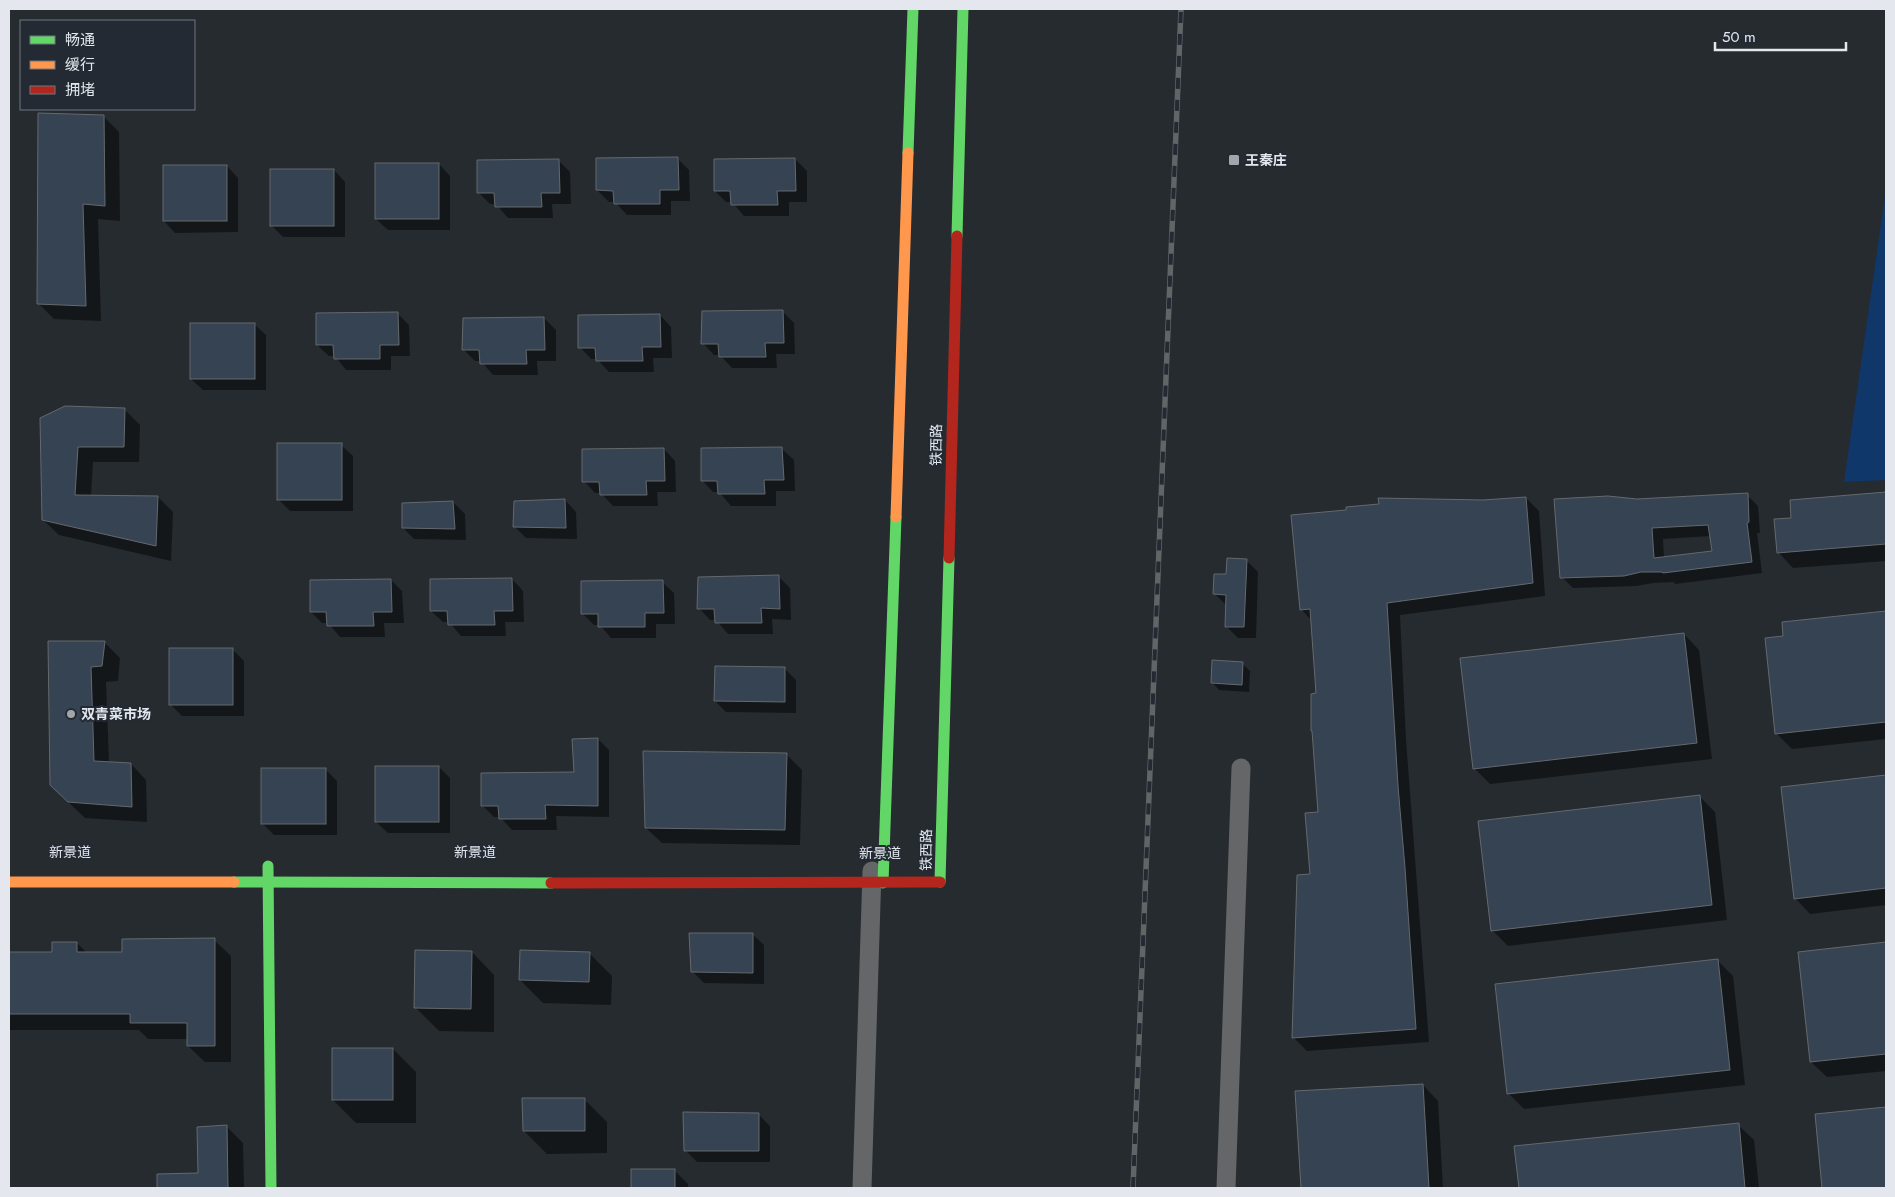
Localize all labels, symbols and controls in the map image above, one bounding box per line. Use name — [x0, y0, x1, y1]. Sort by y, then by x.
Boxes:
legend — [20, 20, 195, 110]
scale bar — [1715, 20, 1846, 52]
text: 50 m — [1722, 26, 1756, 48]
text: 畅通 — [65, 29, 95, 51]
text: 缓行 — [65, 54, 95, 76]
text: 拥堵 — [65, 79, 95, 101]
place label: 王秦庄 — [1245, 150, 1287, 170]
marker: 王秦庄 — [1227, 153, 1241, 167]
street label: 铁西路 — [926, 424, 946, 466]
place label: 双青菜市场 — [81, 704, 151, 724]
marker: 双青菜市场 — [65, 708, 77, 720]
street label: 铁西路 — [916, 829, 936, 871]
street label: 新景道 — [49, 842, 91, 862]
street label: 新景道 — [454, 842, 496, 862]
street label: 新景道 — [859, 843, 901, 863]

